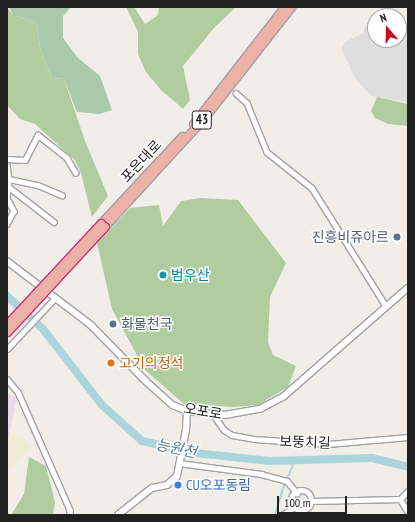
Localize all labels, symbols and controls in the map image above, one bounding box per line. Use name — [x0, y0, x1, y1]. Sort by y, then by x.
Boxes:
north arrow — [367, 8, 407, 48]
text: N — [378, 10, 388, 25]
road number: 43 — [191, 109, 213, 131]
street label: 포은대로 — [117, 136, 165, 186]
place label: 진흥비쥬아르 — [312, 229, 389, 245]
marker: 진흥비쥬아르 — [392, 232, 402, 242]
place label: 범우산 — [171, 267, 210, 283]
marker: 범우산 — [158, 270, 168, 280]
place label: 화물천국 — [121, 316, 173, 332]
marker: 화물천국 — [108, 319, 118, 329]
place label: 고기의정석 — [119, 355, 183, 371]
marker: 고기의정석 — [106, 358, 116, 368]
street label: 오포로 — [183, 400, 223, 422]
street label: 보뚱치길 — [279, 433, 331, 451]
water label: 능원천 — [154, 435, 198, 461]
place label: CU오포동림 — [186, 477, 251, 493]
marker: CU오포동림 — [173, 480, 183, 490]
scale bar — [279, 488, 349, 514]
text: 100 m — [284, 495, 311, 510]

